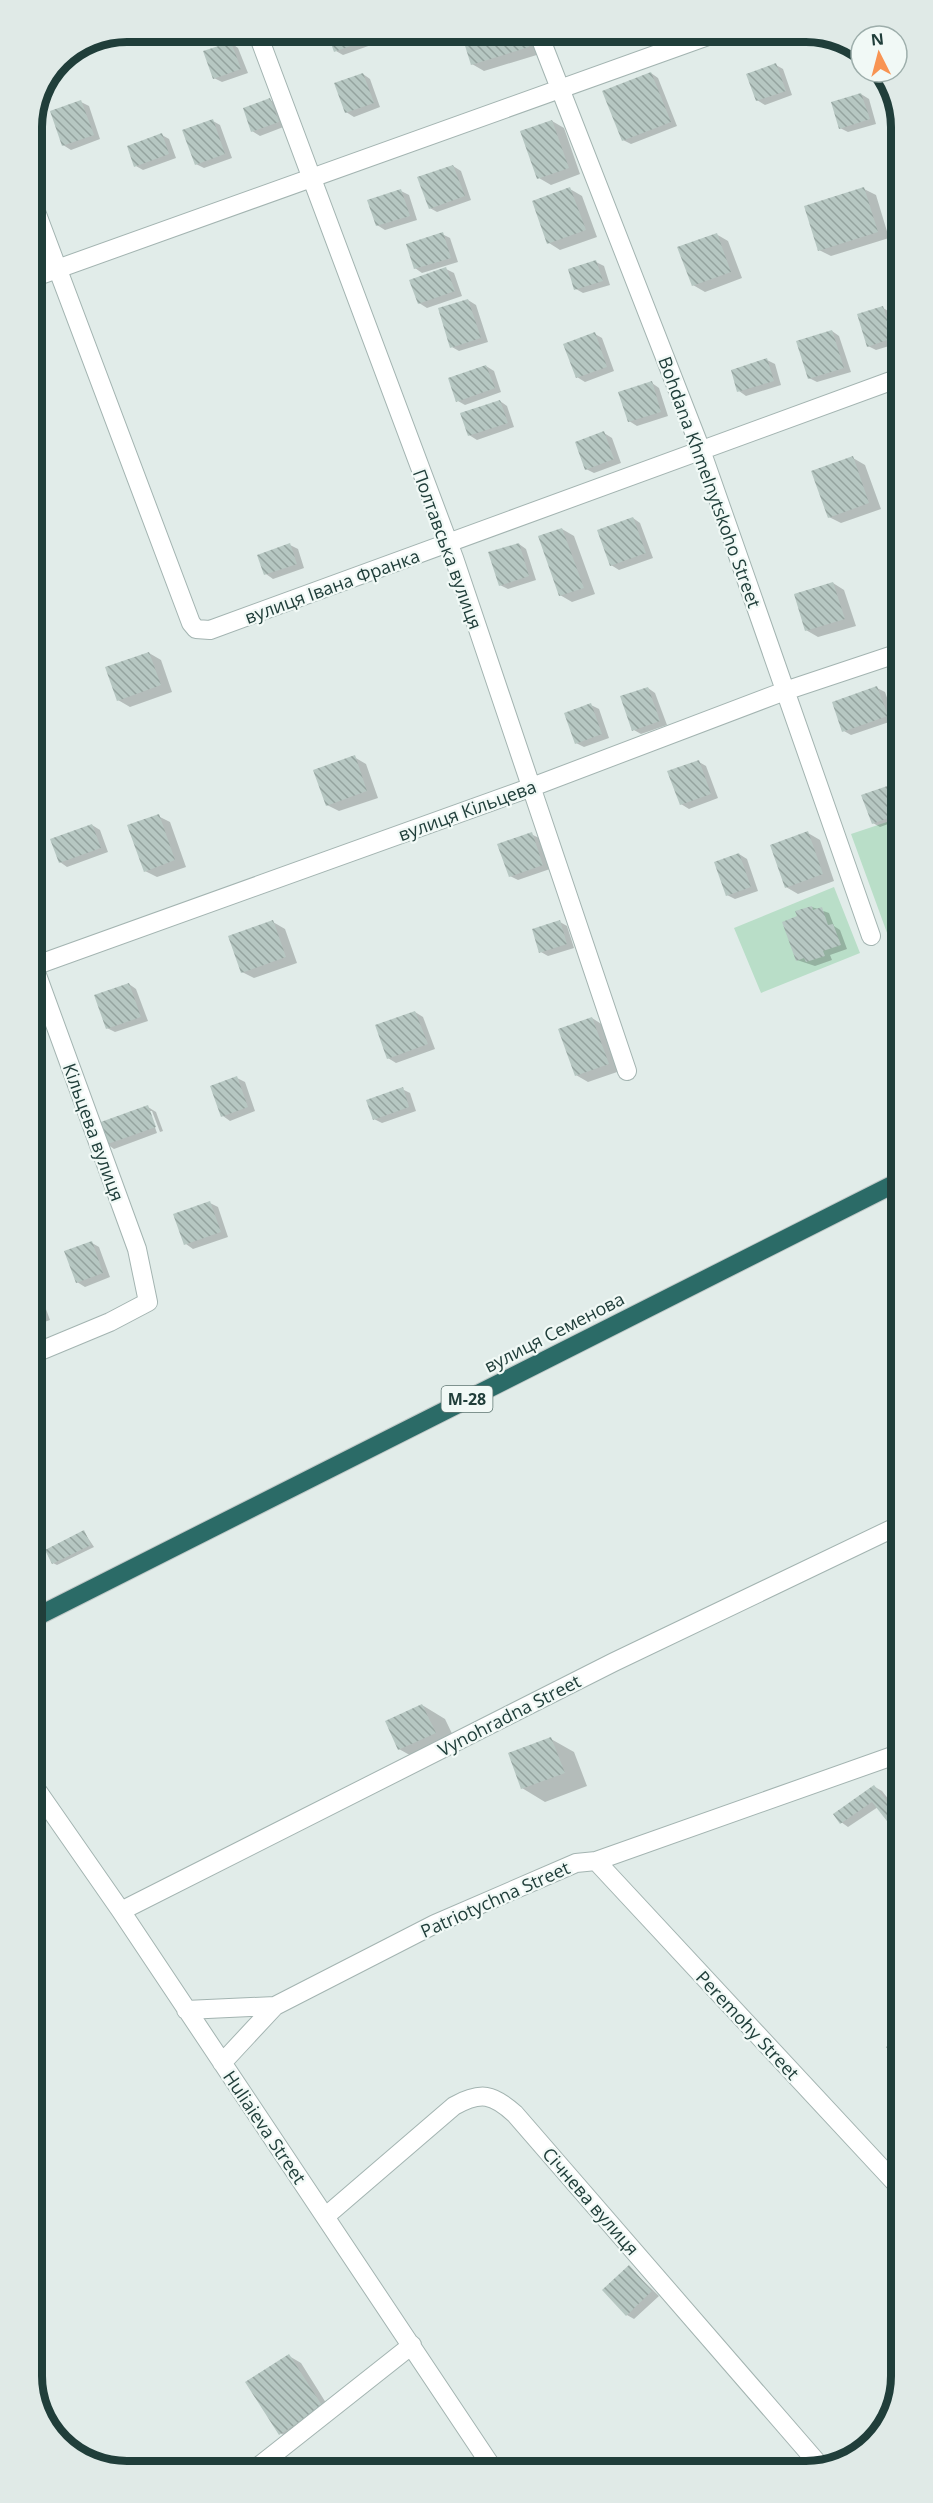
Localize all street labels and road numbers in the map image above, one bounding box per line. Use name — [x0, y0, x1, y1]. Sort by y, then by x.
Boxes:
street label: Bohdana Khmelnytskoho Street — [653, 353, 767, 611]
street label: Полтавська вулиця — [408, 466, 488, 632]
street label: вулиця Івана Франка — [241, 543, 423, 629]
street label: вулиця Кільцева — [395, 774, 539, 846]
street label: Кільцева вулиця — [58, 1060, 130, 1204]
street label: вулиця Семенова — [480, 1286, 628, 1378]
road number: М-28 — [442, 1386, 492, 1412]
street label: Vynohradna Street — [434, 1669, 584, 1761]
street label: Patriotychna Street — [417, 1855, 573, 1943]
street label: Peremohy Street — [691, 1965, 805, 2085]
street label: Huliaieva Street — [218, 2066, 312, 2188]
street label: Січнева вулиця — [537, 2142, 645, 2260]

